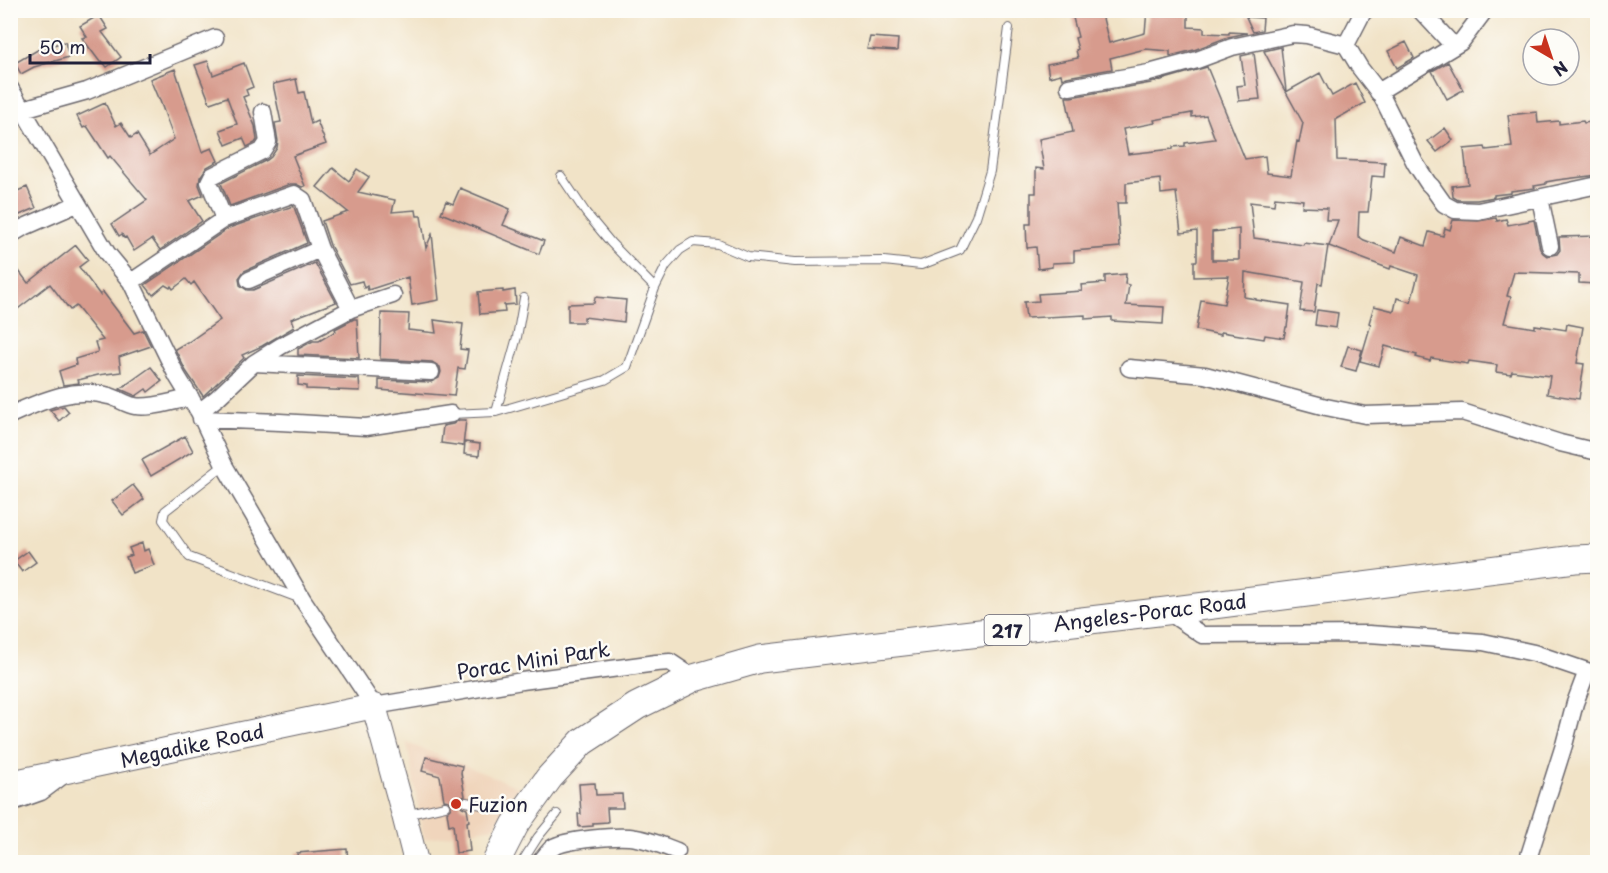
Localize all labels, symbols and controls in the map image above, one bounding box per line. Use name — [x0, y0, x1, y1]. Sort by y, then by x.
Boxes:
scale bar — [30, 27, 150, 65]
north arrow — [1521, 27, 1581, 87]
text: 50 m — [39, 33, 86, 60]
text: N — [1549, 56, 1574, 83]
street label: Angeles-Porac Road — [1051, 585, 1249, 639]
road number: 217 — [984, 615, 1030, 645]
street label: Porac Mini Park — [454, 633, 612, 687]
street label: Megadike Road — [117, 715, 267, 775]
place label: Fuzion — [468, 789, 528, 819]
marker: Fuzion — [449, 797, 463, 811]

